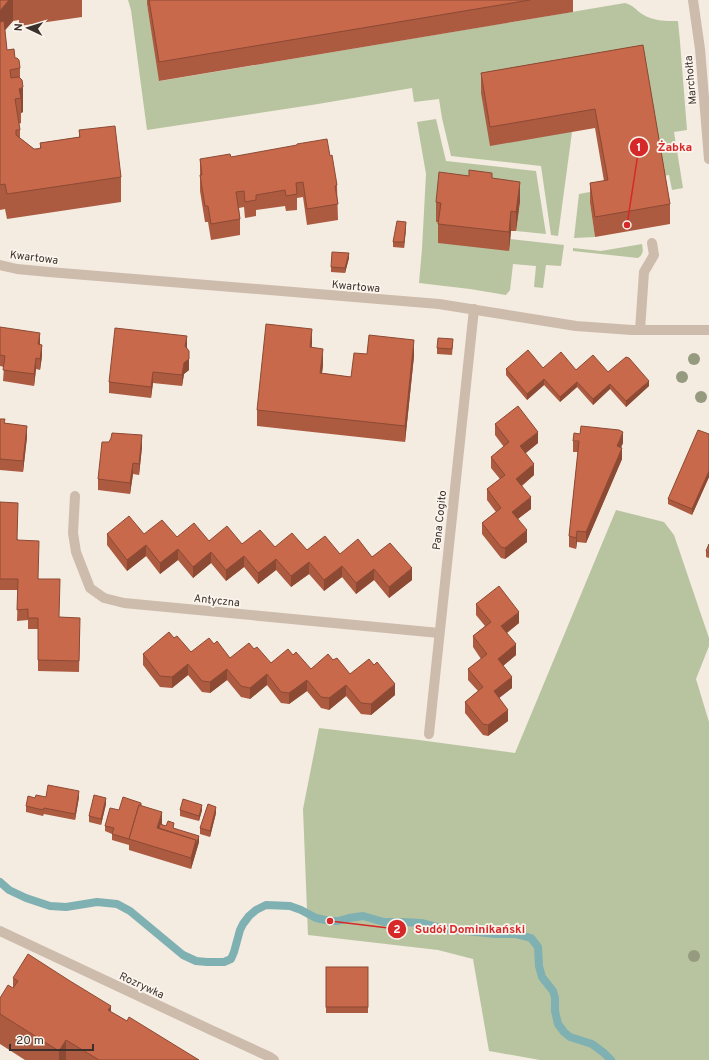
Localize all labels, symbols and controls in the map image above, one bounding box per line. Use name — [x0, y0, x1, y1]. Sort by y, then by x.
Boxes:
north arrow — [8, 8, 48, 48]
text: N — [12, 23, 26, 32]
street label: Marchołta — [682, 55, 700, 105]
callout: Żabka — [629, 135, 700, 159]
text: 1 — [637, 140, 641, 156]
text: Żabka — [658, 140, 692, 156]
street label: Kwartowa — [9, 248, 59, 268]
street label: Kwartowa — [331, 278, 381, 296]
street label: Pana Cogito — [430, 490, 450, 551]
street label: Antyczna — [193, 592, 241, 610]
callout: Sudół Dominikański — [387, 917, 533, 941]
text: 2 — [393, 922, 401, 938]
text: Sudół Dominikański — [415, 922, 525, 938]
street label: Rozrywka — [117, 969, 166, 1002]
scale bar — [10, 1026, 93, 1052]
text: 20 m — [16, 1033, 44, 1049]

